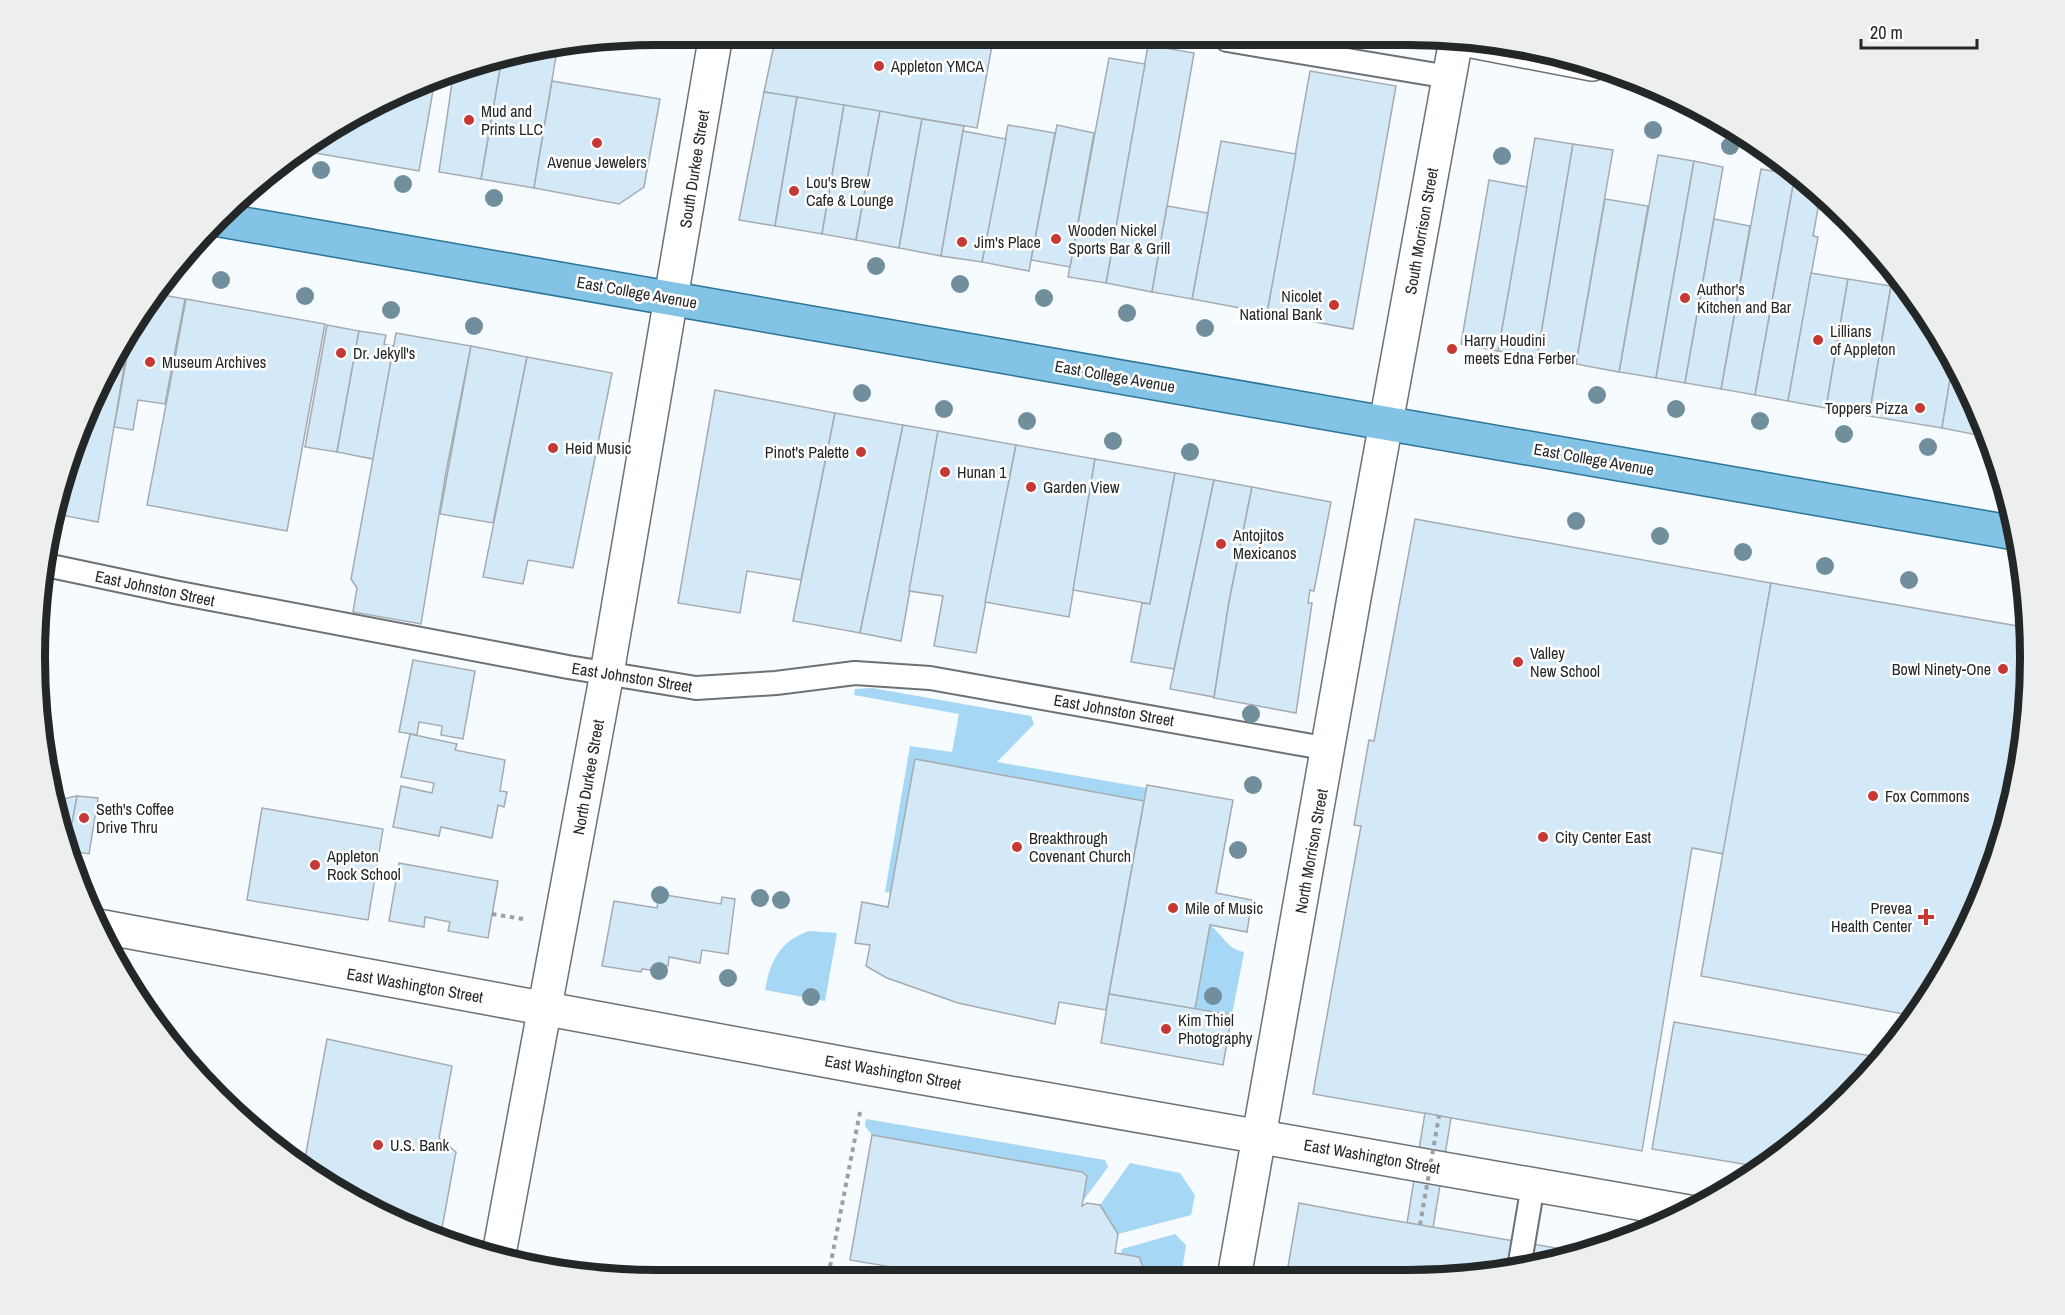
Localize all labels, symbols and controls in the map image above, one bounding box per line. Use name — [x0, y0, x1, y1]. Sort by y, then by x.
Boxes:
scale bar — [1861, 12, 1976, 50]
text: 20 m — [1870, 20, 1903, 45]
place label: Appleton YMCA — [890, 55, 984, 77]
marker: Appleton YMCA — [872, 59, 886, 73]
place label: Mud and Prints LLC — [481, 100, 543, 140]
street label: South Durkee Street — [674, 108, 714, 229]
marker: Mud and Prints LLC — [462, 113, 476, 127]
marker: Avenue Jewelers — [590, 136, 604, 150]
place label: Avenue Jewelers — [546, 151, 647, 173]
street label: South Morrison Street — [1399, 166, 1443, 296]
place label: Lou's Brew Cafe & Lounge — [806, 171, 894, 211]
marker: Lou's Brew Cafe & Lounge — [787, 184, 801, 198]
place label: Wooden Nickel Sports Bar & Grill — [1068, 219, 1170, 259]
place label: Jim's Place — [974, 231, 1041, 253]
marker: Wooden Nickel Sports Bar & Grill — [1049, 232, 1063, 246]
marker: Jim's Place — [955, 235, 969, 249]
street label: East College Avenue — [575, 271, 699, 313]
place label: Author's Kitchen and Bar — [1696, 278, 1792, 318]
place label: Nicolet National Bank — [1240, 285, 1322, 325]
marker: Author's Kitchen and Bar — [1678, 291, 1692, 305]
marker: Nicolet National Bank — [1327, 298, 1341, 312]
place label: Lillians of Appleton — [1830, 320, 1896, 360]
place label: Harry Houdini meets Edna Ferber — [1464, 329, 1576, 369]
marker: Lillians of Appleton — [1811, 333, 1825, 347]
place label: Dr. Jekyll's — [353, 342, 415, 364]
marker: Harry Houdini meets Edna Ferber — [1445, 342, 1459, 356]
marker: Dr. Jekyll's — [334, 346, 348, 360]
place label: Museum Archives — [162, 351, 266, 373]
marker: Museum Archives — [143, 355, 157, 369]
street label: East College Avenue — [1053, 355, 1177, 397]
place label: Toppers Pizza — [1825, 397, 1909, 419]
marker: Toppers Pizza — [1913, 401, 1927, 415]
place label: Heid Music — [565, 437, 632, 459]
street label: East College Avenue — [1532, 438, 1656, 480]
marker: Heid Music — [546, 441, 560, 455]
place label: Pinot's Palette — [765, 441, 849, 463]
marker: Pinot's Palette — [854, 445, 868, 459]
place label: Hunan 1 — [957, 461, 1007, 483]
marker: Hunan 1 — [938, 465, 952, 479]
place label: Garden View — [1043, 476, 1120, 498]
marker: Garden View — [1024, 480, 1038, 494]
place label: Antojitos Mexicanos — [1232, 524, 1296, 564]
marker: Antojitos Mexicanos — [1214, 537, 1228, 551]
street label: East Johnston Street — [93, 565, 217, 611]
place label: Valley New School — [1530, 642, 1600, 682]
marker: Valley New School — [1511, 655, 1525, 669]
street label: East Johnston Street — [570, 657, 694, 697]
place label: Bowl Ninety-One — [1892, 658, 1991, 680]
marker: Bowl Ninety-One — [1996, 662, 2010, 676]
street label: East Johnston Street — [1052, 689, 1176, 731]
street label: North Durkee Street — [567, 717, 609, 836]
place label: Fox Commons — [1885, 785, 1970, 807]
street label: North Morrison Street — [1289, 787, 1333, 915]
marker: Fox Commons — [1866, 789, 1880, 803]
place label: Seth's Coffee Drive Thru — [96, 798, 174, 838]
marker: Seth's Coffee Drive Thru — [77, 811, 91, 825]
place label: City Center East — [1555, 826, 1652, 848]
place label: Breakthrough Covenant Church — [1029, 827, 1131, 867]
marker: City Center East — [1536, 830, 1550, 844]
marker: Breakthrough Covenant Church — [1010, 840, 1024, 854]
place label: Appleton Rock School — [326, 845, 401, 885]
marker: Appleton Rock School — [308, 858, 322, 872]
place label: Mile of Music — [1185, 897, 1263, 919]
place label: Prevea Health Center — [1831, 897, 1913, 937]
marker: Mile of Music — [1166, 901, 1180, 915]
marker: Prevea Health Center — [1917, 908, 1935, 926]
street label: East Washington Street — [345, 962, 485, 1008]
place label: Kim Thiel Photography — [1178, 1009, 1253, 1049]
marker: Kim Thiel Photography — [1159, 1022, 1173, 1036]
street label: East Washington Street — [823, 1049, 963, 1095]
street label: East Washington Street — [1302, 1133, 1442, 1179]
place label: U.S. Bank — [390, 1134, 450, 1156]
marker: U.S. Bank — [371, 1138, 385, 1152]

